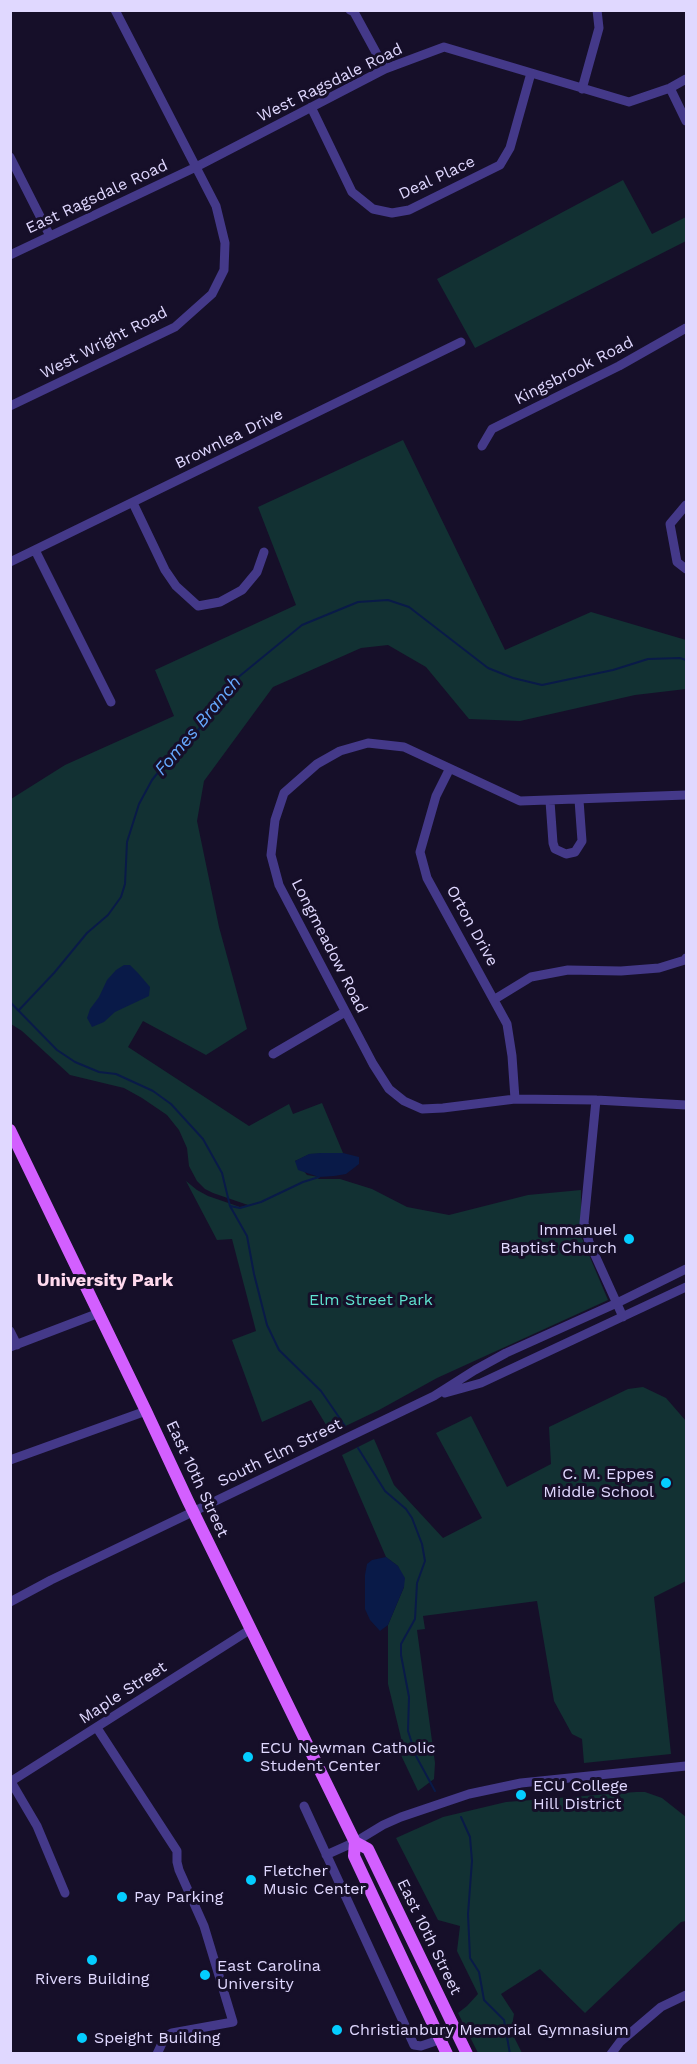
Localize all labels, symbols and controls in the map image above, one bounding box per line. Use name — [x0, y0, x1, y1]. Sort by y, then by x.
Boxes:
street label: West Ragsdale Road — [254, 40, 406, 126]
street label: Deal Place — [396, 152, 478, 204]
street label: East Ragsdale Road — [23, 156, 171, 238]
street label: West Wright Road — [37, 303, 171, 383]
street label: Kingsbrook Road — [511, 333, 637, 409]
street label: Brownlea Drive — [172, 405, 286, 473]
water label: Fomes Branch — [150, 672, 246, 780]
street label: Longmeadow Road — [287, 876, 371, 1016]
street label: Orton Drive — [442, 882, 502, 970]
place label: Immanuel Baptist Church — [500, 1220, 617, 1258]
marker: Immanuel Baptist Church — [622, 1232, 636, 1246]
district label: University Park — [37, 1270, 173, 1292]
park label: Elm Street Park — [309, 1290, 433, 1310]
street label: South Elm Street — [215, 1415, 345, 1491]
street label: East 10th Street — [162, 1418, 232, 1540]
place label: C. M. Eppes Middle School — [543, 1464, 654, 1502]
marker: C. M. Eppes Middle School — [659, 1476, 673, 1490]
street label: Maple Street — [76, 1658, 170, 1728]
place label: ECU Newman Catholic Student Center — [260, 1738, 435, 1776]
marker: ECU Newman Catholic Student Center — [241, 1750, 255, 1764]
place label: ECU College Hill District — [533, 1776, 628, 1814]
marker: ECU College Hill District — [514, 1788, 528, 1802]
place label: Fletcher Music Center — [263, 1861, 366, 1899]
marker: Fletcher Music Center — [244, 1873, 258, 1887]
street label: East 10th Street — [393, 1876, 465, 1998]
place label: Pay Parking — [134, 1887, 223, 1907]
marker: Pay Parking — [115, 1890, 129, 1904]
marker: Rivers Building — [85, 1953, 99, 1967]
place label: East Carolina University — [217, 1956, 321, 1994]
marker: East Carolina University — [198, 1968, 212, 1982]
place label: Rivers Building — [35, 1969, 149, 1989]
place label: Christianbury Memorial Gymnasium — [349, 2020, 629, 2040]
marker: Christianbury Memorial Gymnasium — [330, 2023, 344, 2037]
place label: Speight Building — [94, 2028, 220, 2048]
marker: Speight Building — [75, 2031, 89, 2045]

